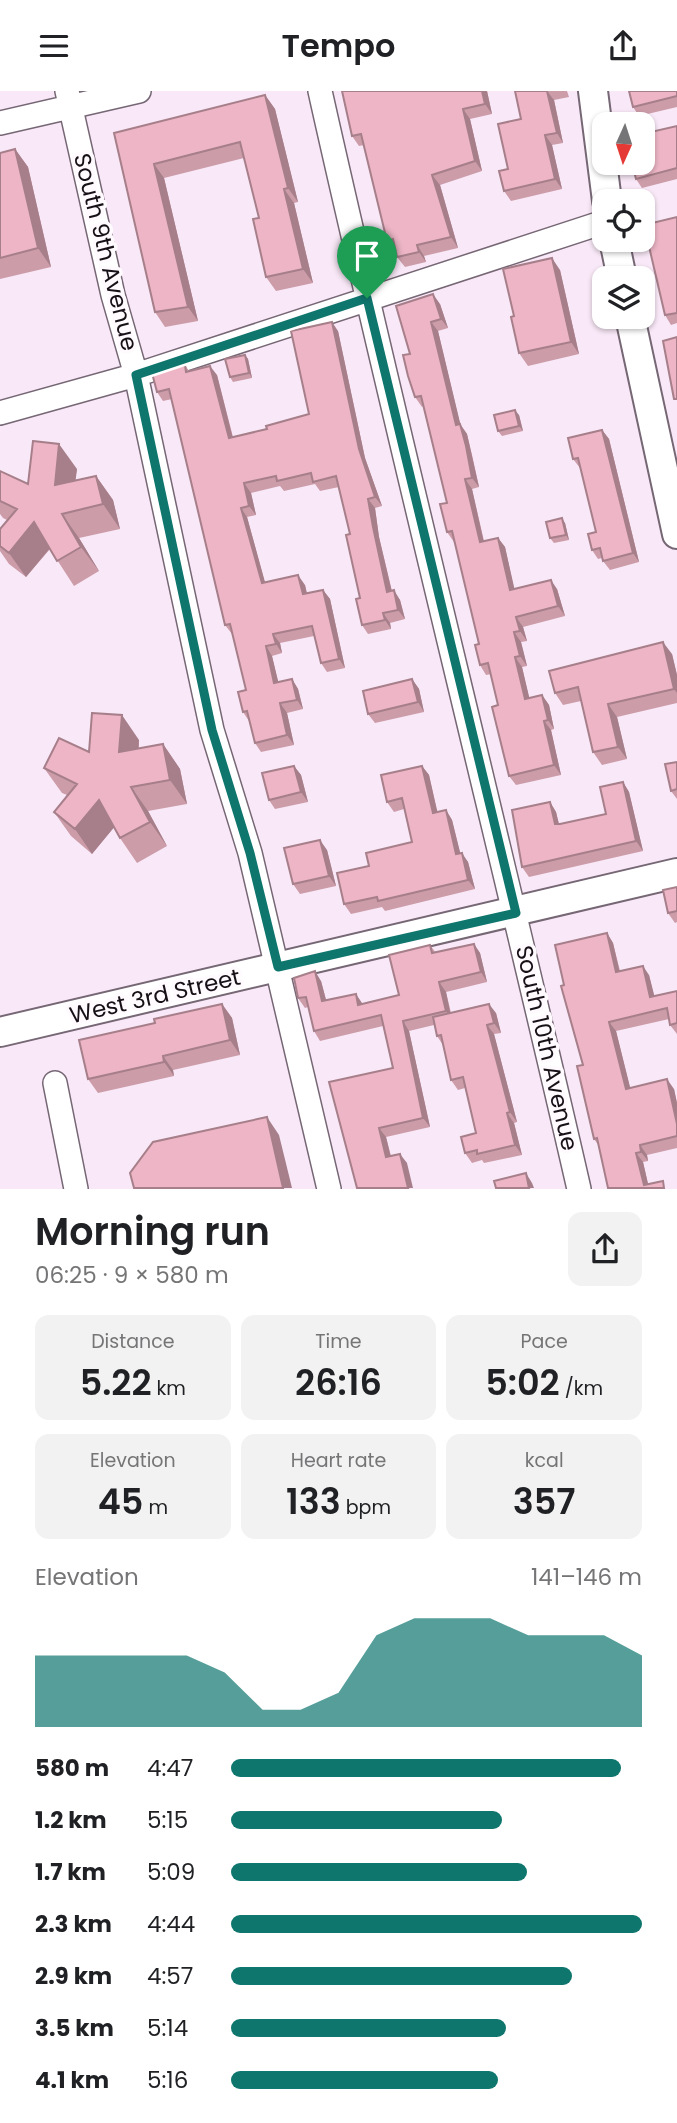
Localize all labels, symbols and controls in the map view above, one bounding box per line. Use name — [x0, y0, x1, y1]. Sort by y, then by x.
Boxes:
text: Tempo — [282, 23, 395, 68]
icon: menu — [35, 27, 73, 65]
icon: share — [604, 27, 642, 65]
north arrow — [592, 112, 654, 175]
map controls — [592, 112, 655, 329]
street label: South 9th Avenue — [66, 150, 146, 354]
button: locate — [592, 189, 655, 252]
pin — [337, 226, 397, 298]
icon: arrive — [348, 237, 386, 275]
button: layers — [592, 266, 655, 329]
street label: South 10th Avenue — [508, 942, 586, 1154]
street label: West 3rd Street — [66, 961, 244, 1031]
text: Morning run — [35, 1205, 270, 1258]
button: share — [568, 1212, 642, 1286]
text: 06:25 · 9 × 580 m — [35, 1259, 229, 1291]
text: Distance — [91, 1328, 174, 1355]
text: Time — [315, 1328, 362, 1355]
text: Pace — [521, 1328, 568, 1355]
text: 5.22 — [80, 1358, 152, 1407]
text: 26:16 — [295, 1358, 382, 1407]
text: 5:02 — [485, 1358, 560, 1407]
text: km — [152, 1375, 186, 1402]
text: /km — [560, 1375, 603, 1402]
text: Elevation — [90, 1447, 176, 1474]
text: Heart rate — [291, 1447, 386, 1474]
text: kcal — [525, 1447, 564, 1474]
text: 45 — [98, 1477, 143, 1526]
text: 133 — [286, 1477, 341, 1526]
text: 357 — [513, 1477, 576, 1526]
text: m — [143, 1494, 168, 1521]
text: bpm — [341, 1494, 391, 1521]
text: Elevation — [35, 1561, 139, 1593]
text: 141–146 m — [531, 1561, 642, 1593]
text: 580 m — [35, 1752, 109, 1784]
text: 4:47 — [147, 1752, 193, 1784]
text: 1.2 km — [35, 1804, 107, 1836]
text: 5:15 — [147, 1804, 188, 1836]
text: 1.7 km — [35, 1856, 106, 1888]
text: 5:09 — [147, 1856, 195, 1888]
text: 2.3 km — [35, 1908, 112, 1940]
text: 4:44 — [147, 1908, 195, 1940]
text: 2.9 km — [35, 1960, 112, 1992]
text: 4:57 — [147, 1960, 193, 1992]
text: 3.5 km — [35, 2012, 114, 2044]
text: 5:14 — [147, 2012, 188, 2044]
text: 4.1 km — [35, 2064, 109, 2096]
text: 5:16 — [147, 2064, 188, 2096]

